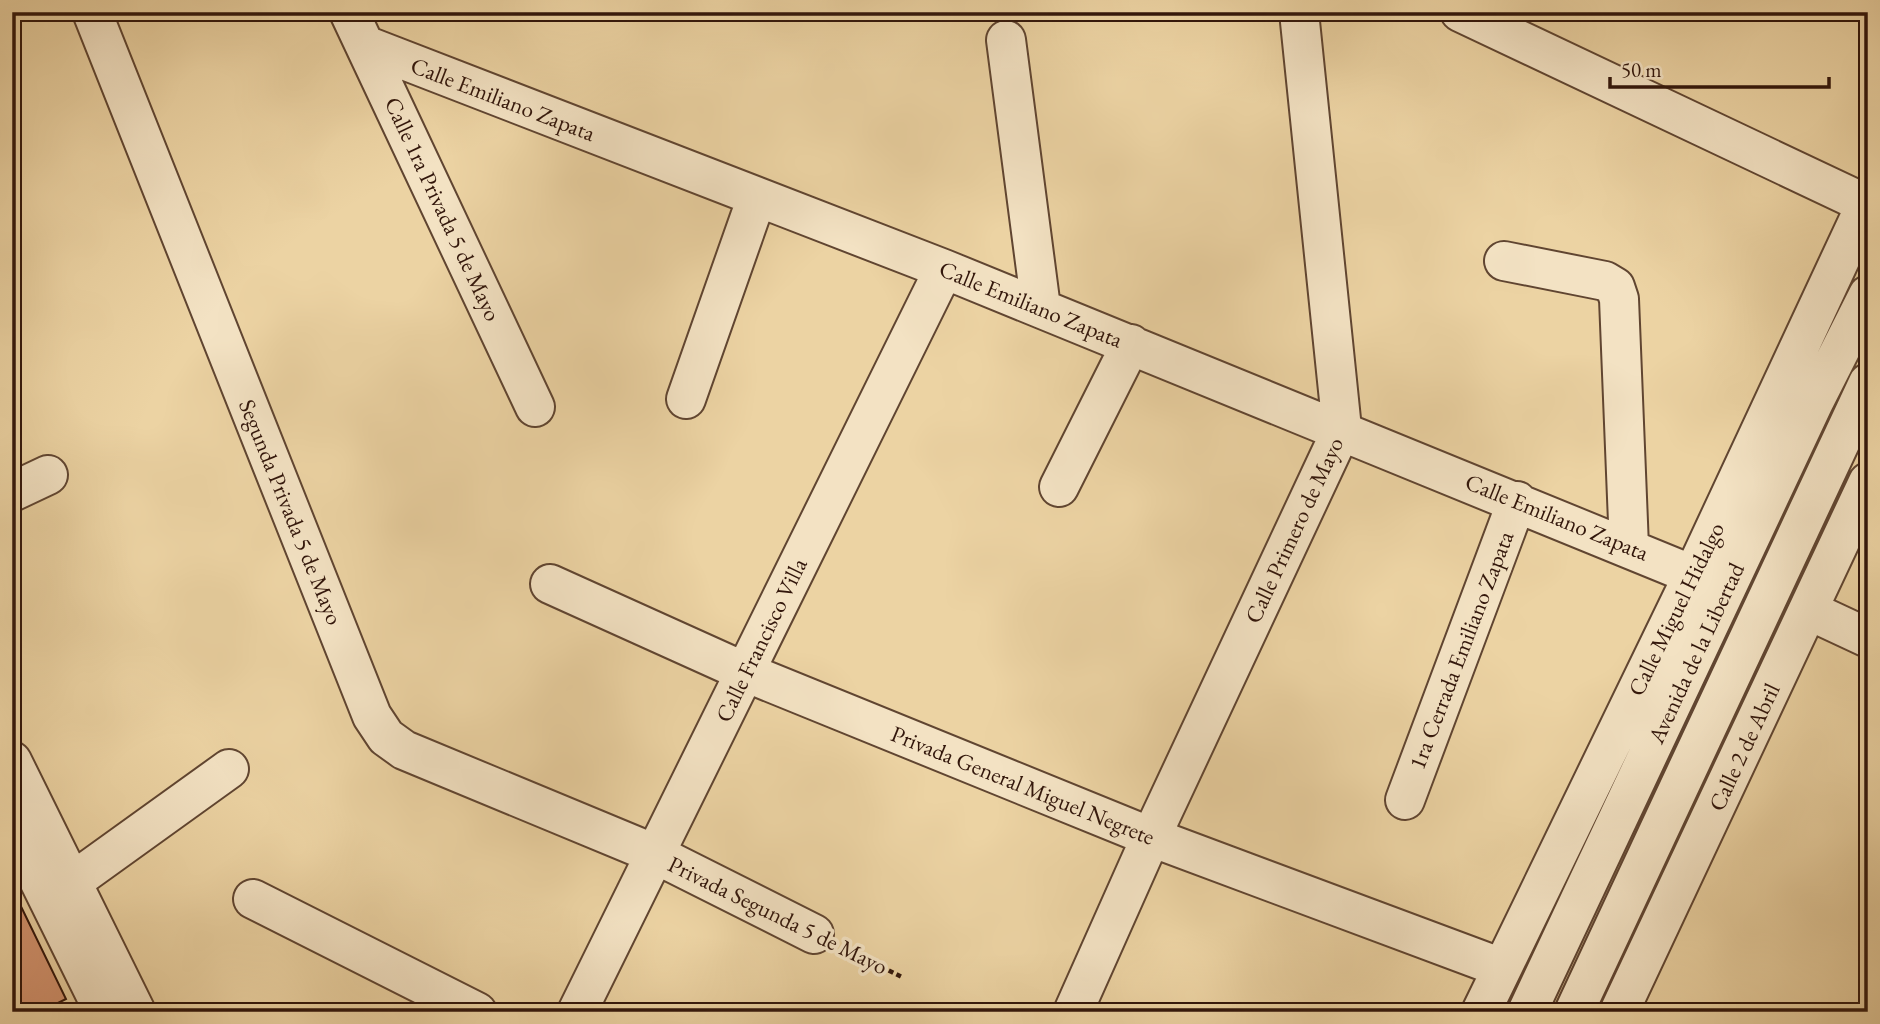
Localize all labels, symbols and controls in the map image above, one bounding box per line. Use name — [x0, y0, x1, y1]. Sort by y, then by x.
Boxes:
scale bar — [1610, 46, 1829, 90]
street label: Calle Emiliano Zapata — [407, 50, 600, 148]
text: 50 m — [1621, 56, 1662, 83]
street label: Calle 1ra Privada 5 de Mayo — [378, 92, 508, 326]
street label: Calle Emiliano Zapata — [935, 254, 1128, 355]
street label: Segunda Privada 5 de Mayo — [232, 395, 350, 629]
street label: Calle Primero de Mayo — [1238, 432, 1350, 628]
street label: Calle Emiliano Zapata — [1461, 467, 1654, 568]
street label: Calle Miguel Hidalgo — [1621, 517, 1731, 701]
street label: 1ra Cerrada Emiliano Zapata — [1402, 526, 1521, 773]
street label: Calle Francisco Villa — [708, 552, 814, 727]
street label: Avenida de la Libertad — [1641, 557, 1751, 749]
street label: Calle 2 de Abril — [1701, 678, 1787, 816]
street label: Privada General Miguel Negrete — [887, 718, 1159, 852]
street label: Privada Segunda 5 de Mayo — [663, 849, 893, 981]

